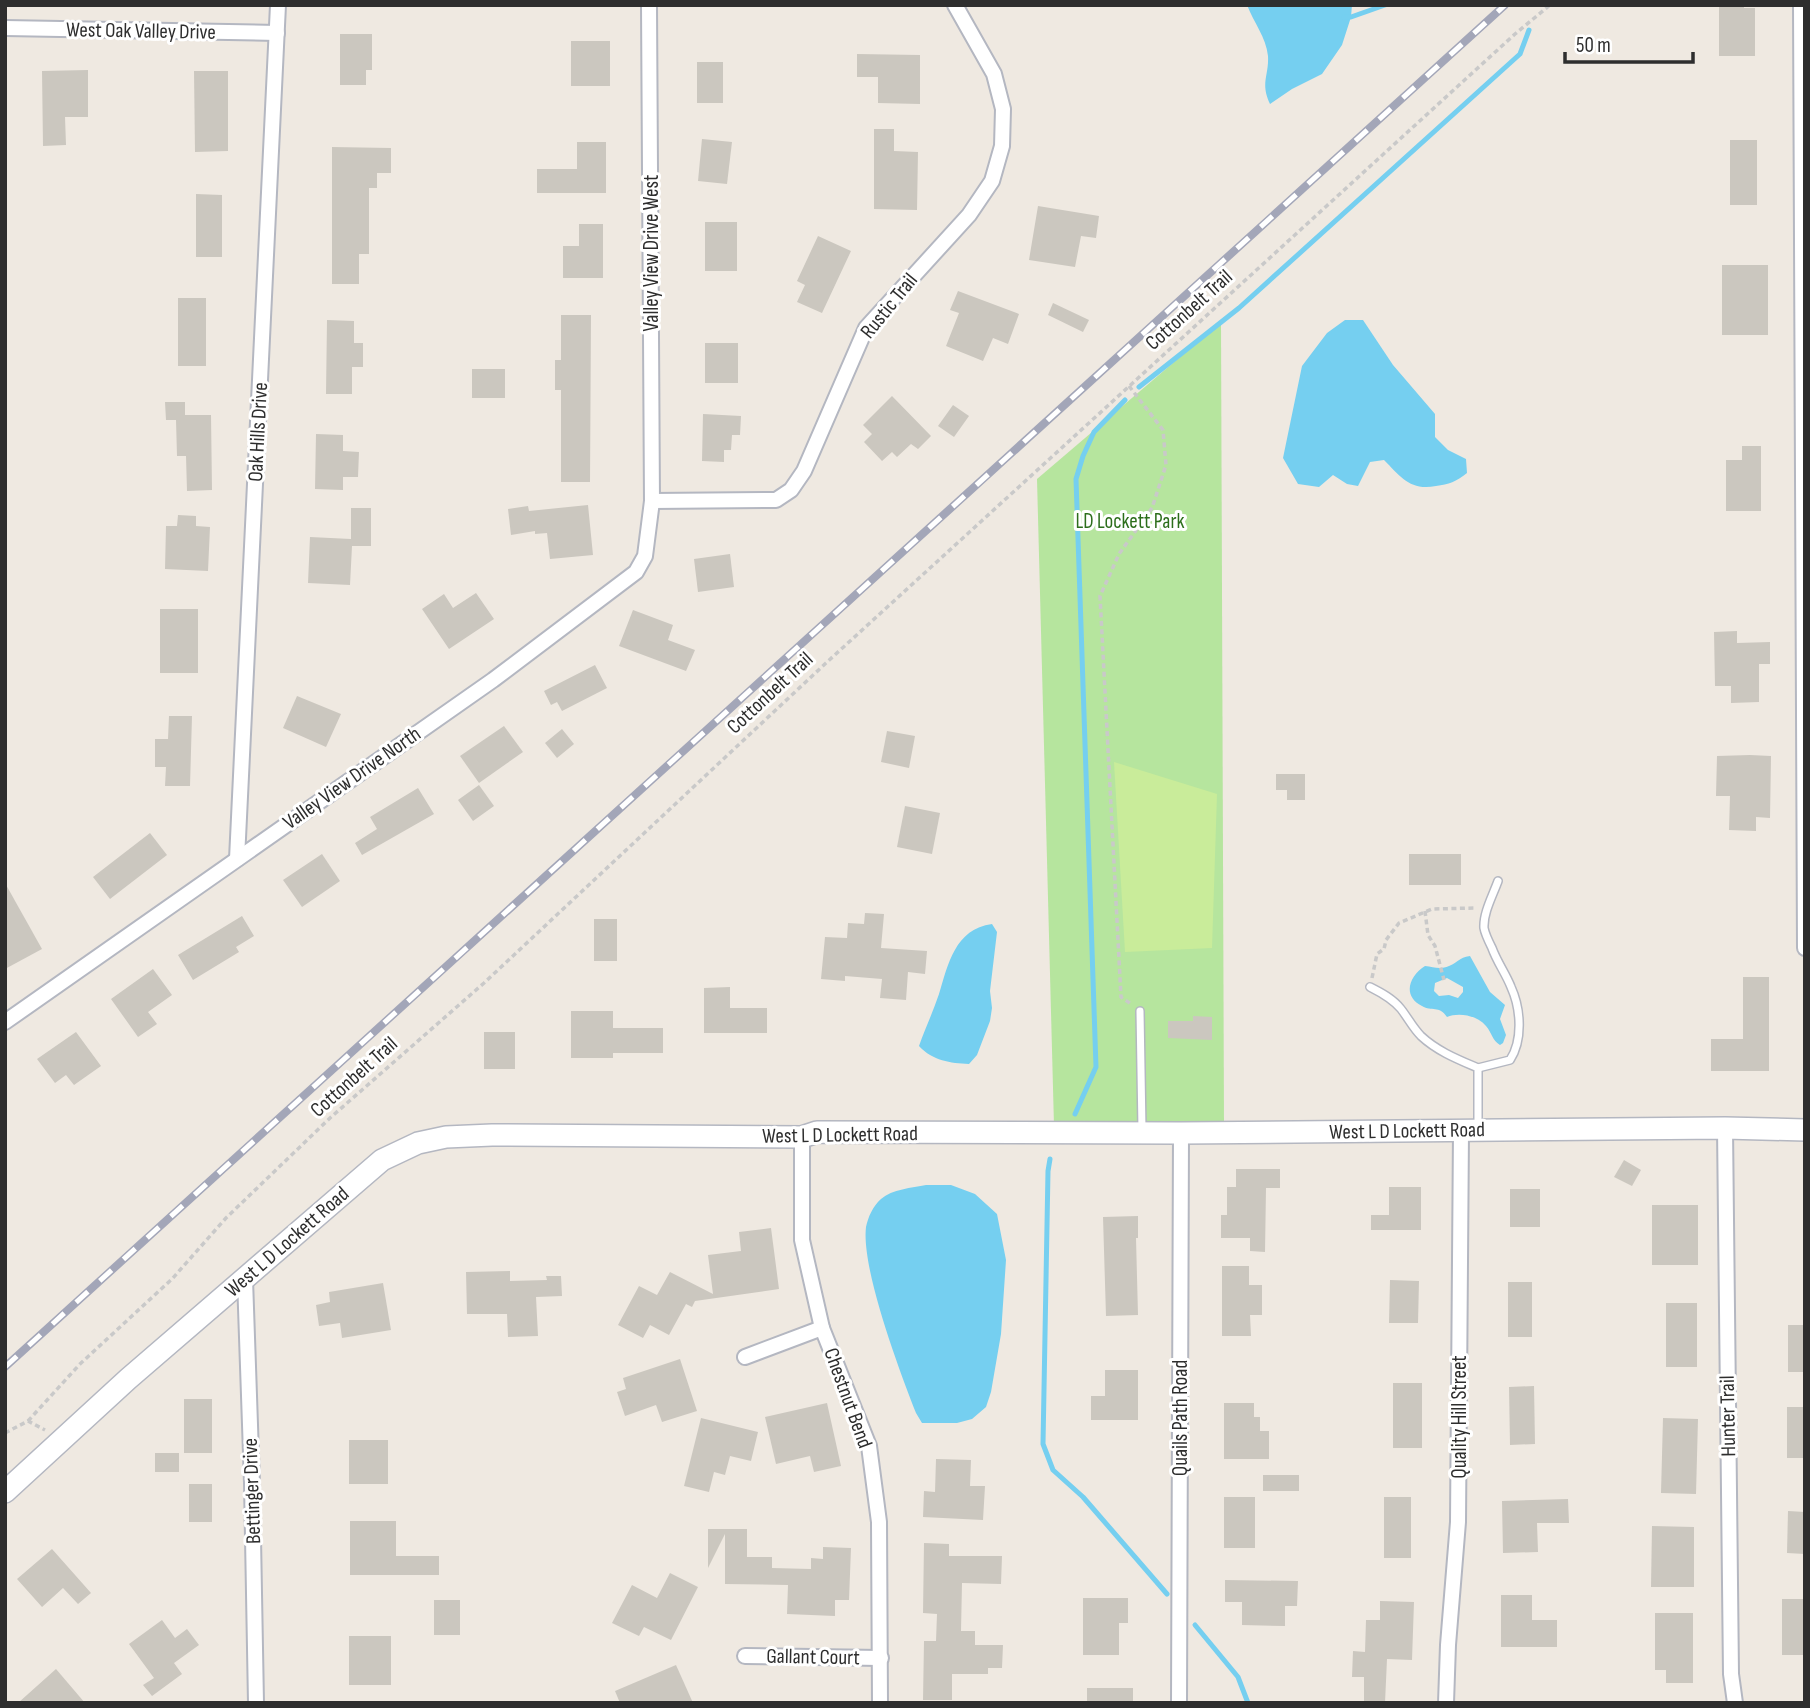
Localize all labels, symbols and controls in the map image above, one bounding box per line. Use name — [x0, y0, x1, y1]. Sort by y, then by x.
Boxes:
street label: West Oak Valley Drive — [66, 17, 216, 45]
scale bar — [1565, 21, 1693, 65]
text: 50 m — [1576, 33, 1611, 58]
street label: Valley View Drive West — [639, 175, 664, 332]
street label: Cottonbelt Trail — [1140, 264, 1238, 356]
street label: Rustic Trail — [855, 268, 923, 344]
street label: Oak Hills Drive — [243, 382, 273, 482]
park label: LD Lockett Park — [1075, 509, 1185, 534]
street label: Cottonbelt Trail — [722, 647, 818, 739]
street label: Valley View Drive North — [278, 721, 426, 835]
street label: Cottonbelt Trail — [305, 1031, 403, 1123]
street label: West L D Lockett Road — [1329, 1117, 1485, 1145]
street label: West L D Lockett Road — [762, 1121, 918, 1149]
street label: West L D Lockett Road — [220, 1182, 354, 1302]
street label: Chestnut Bend — [818, 1345, 878, 1451]
street label: Quality Hill Street — [1447, 1355, 1472, 1479]
street label: Quails Path Road — [1168, 1360, 1193, 1476]
street label: Hunter Trail — [1715, 1375, 1741, 1457]
street label: Bettinger Drive — [238, 1438, 266, 1544]
street label: Gallant Court — [766, 1644, 860, 1670]

